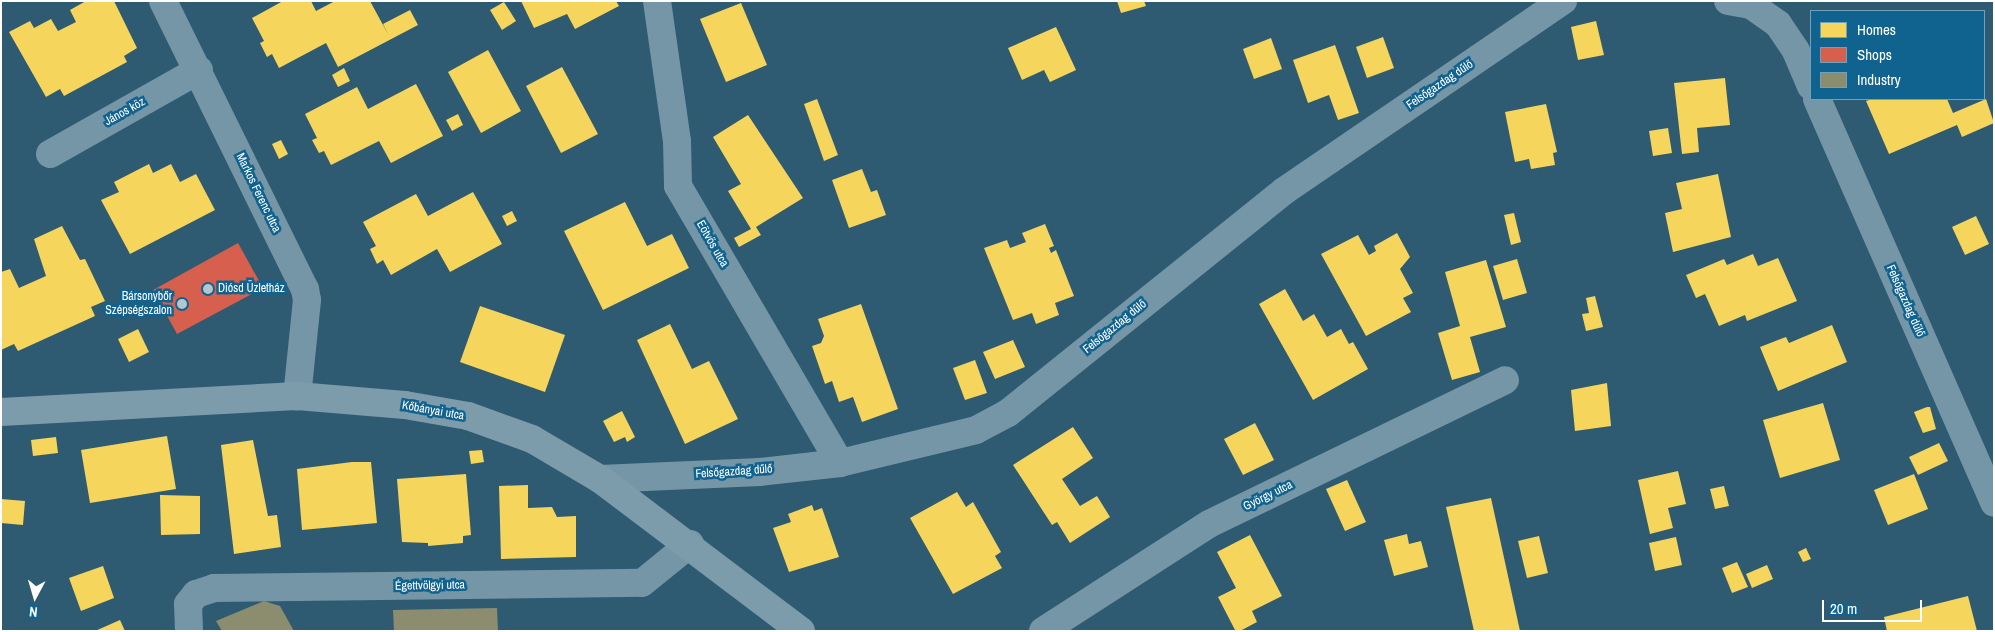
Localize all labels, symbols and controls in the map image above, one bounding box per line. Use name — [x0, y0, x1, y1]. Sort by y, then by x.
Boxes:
legend — [1810, 10, 1985, 100]
text: Homes — [1857, 19, 1896, 40]
text: Shops — [1857, 44, 1892, 65]
street label: Felsőgazdag dűlő — [1404, 57, 1476, 113]
text: Industry — [1857, 69, 1901, 90]
street label: János köz — [102, 95, 148, 129]
street label: Markos Ferenc utca — [233, 151, 283, 235]
street label: Eötvös utca — [693, 218, 731, 270]
street label: Felsőgazdag dűlő — [1883, 263, 1927, 339]
place label: Diósd Üzletház — [218, 282, 285, 296]
marker: Diósd Üzletház — [202, 283, 214, 295]
place label: Bársonybőr Szépségszalon — [105, 290, 172, 318]
street label: Felsőgazdag dűlő — [1080, 297, 1150, 357]
marker: Bársonybőr Szépségszalon — [176, 298, 188, 310]
street label: Kőbányai utca — [401, 398, 465, 424]
street label: Felsőgazdag dűlő — [695, 462, 773, 482]
street label: György utca — [1241, 478, 1295, 514]
north arrow — [10, 572, 60, 622]
street label: Égettvölgyi utca — [395, 578, 465, 594]
scale bar — [1825, 590, 1925, 622]
text: 20 m — [1830, 598, 1857, 619]
text: N — [28, 603, 39, 621]

